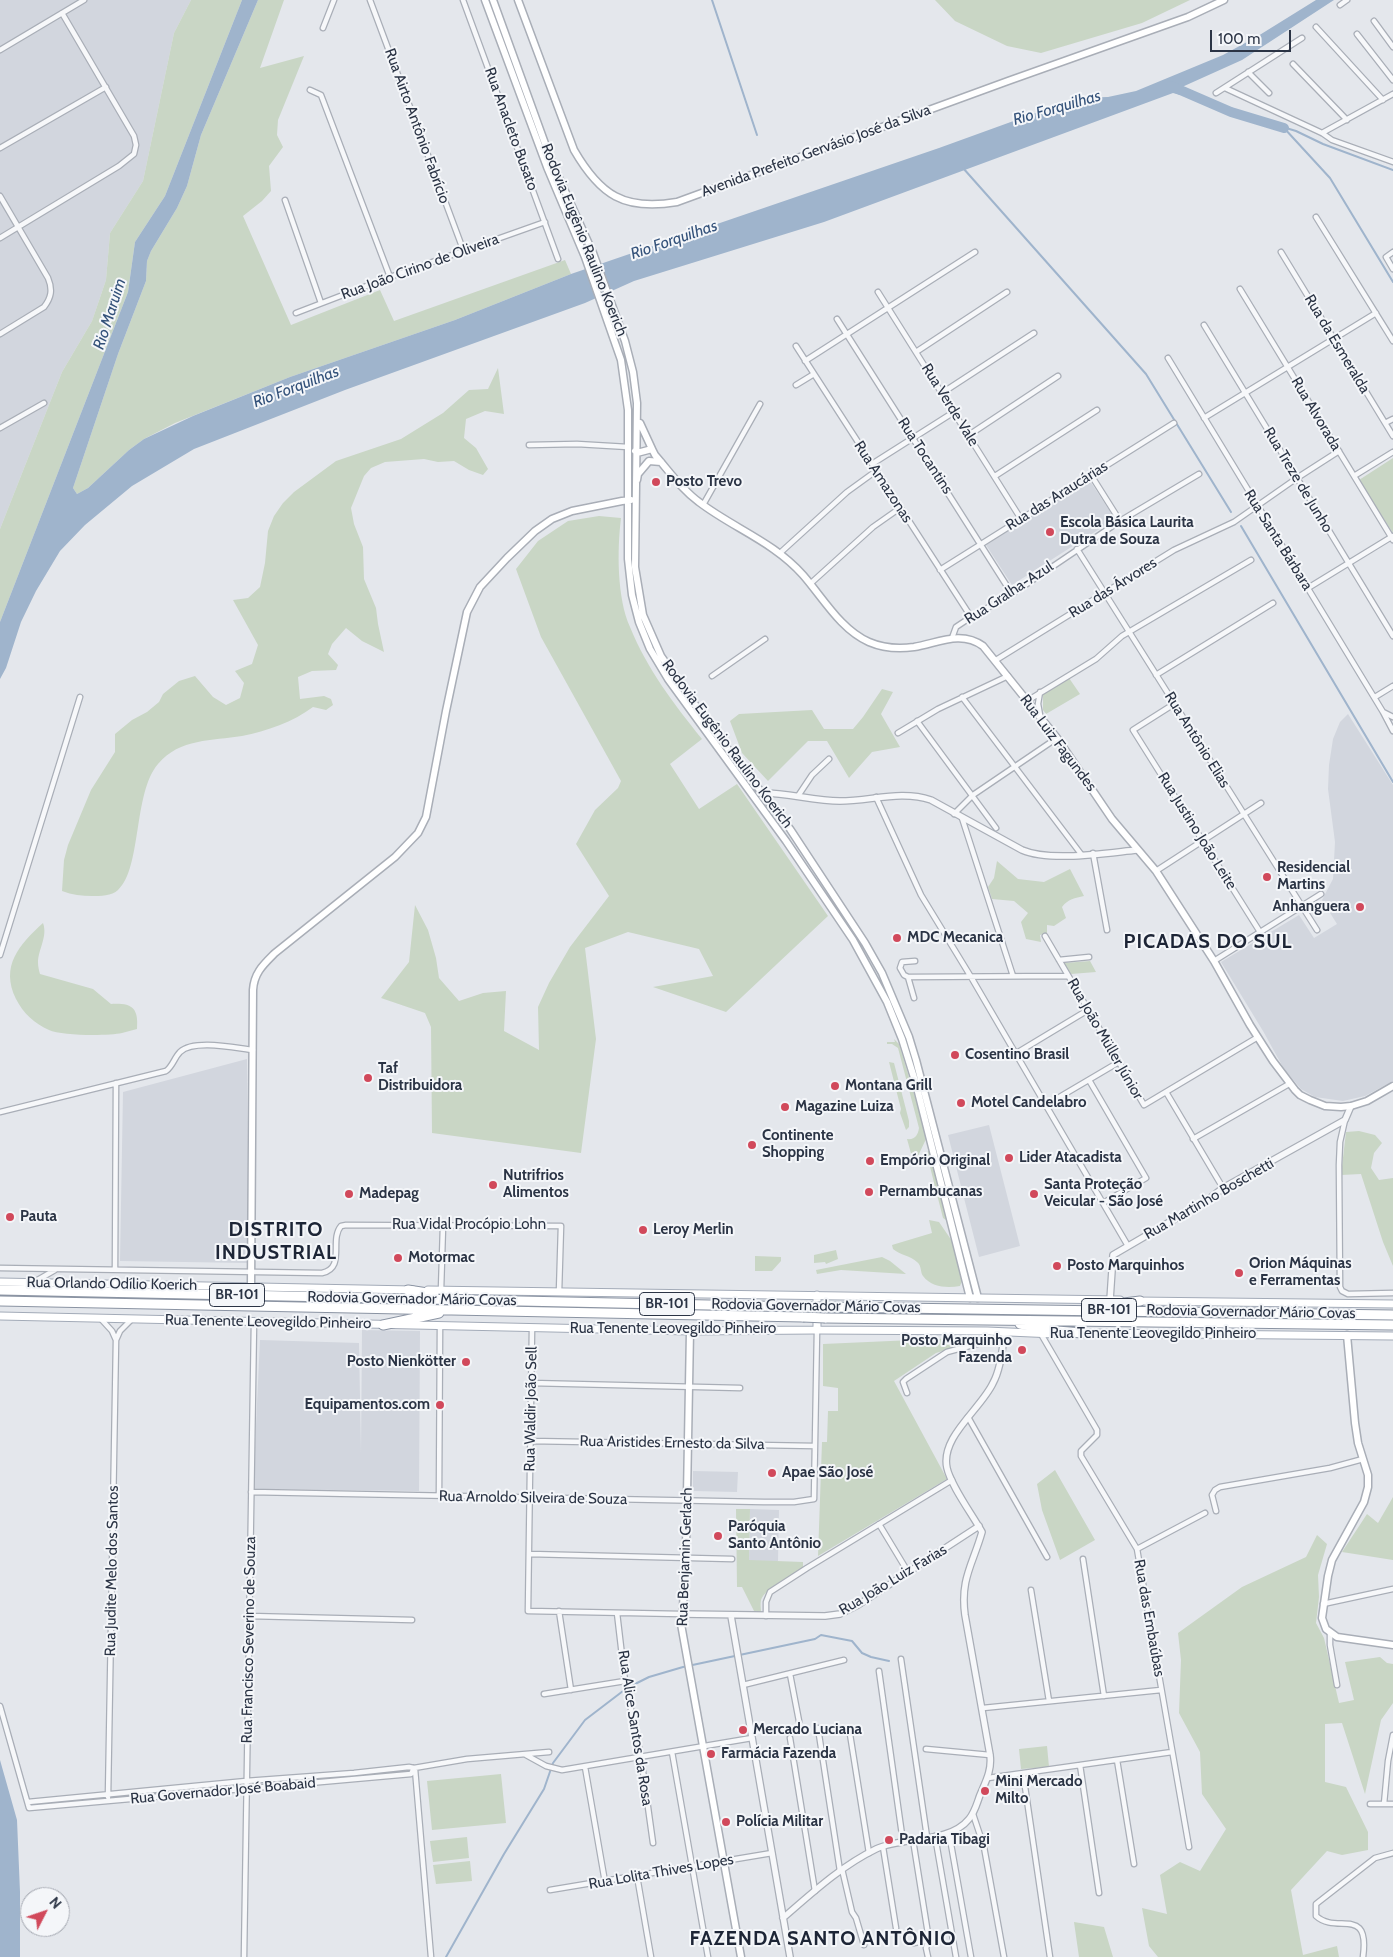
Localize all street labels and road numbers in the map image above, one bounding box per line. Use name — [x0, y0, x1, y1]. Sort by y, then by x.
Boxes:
street label: Rua Airto Antônio Fabrício — [381, 46, 453, 206]
street label: Rua Anacleto Busato — [480, 65, 542, 193]
street label: Avenida Prefeito Gervásio José da Silva — [699, 101, 933, 201]
street label: Rodovia Eugênio Raulino Koerich — [537, 141, 631, 339]
street label: Rua João Cirino de Oliveira — [339, 230, 501, 304]
street label: Rua da Esmeralda — [1300, 291, 1374, 397]
street label: Rua Verde Vale — [917, 360, 983, 450]
street label: Rua Alvorada — [1287, 374, 1345, 454]
street label: Rua Tocantins — [894, 414, 956, 498]
street label: Rua Treze de Junho — [1259, 424, 1337, 536]
street label: Rua Amazonas — [850, 438, 916, 526]
street label: Rua das Araucárias — [1003, 457, 1111, 535]
street label: Rua Santa Bárbara — [1240, 486, 1316, 594]
street label: Rua das Árvores — [1066, 554, 1160, 622]
street label: Rua Gralha-Azul — [961, 558, 1057, 628]
street label: Rodovia Eugênio Raulino Koerich — [658, 656, 796, 832]
street label: Rua Antônio Elias — [1160, 689, 1234, 791]
street label: Rua Luiz Fagundes — [1016, 691, 1100, 795]
street label: Rua Justino João Leite — [1154, 769, 1240, 893]
street label: Rua João Müller Júnior — [1063, 975, 1147, 1103]
street label: Rua Martinho Boschetti — [1141, 1154, 1277, 1244]
street label: Rua Vidal Procópio Lohn — [392, 1216, 546, 1234]
street label: Rua Orlando Odílio Koerich — [27, 1274, 197, 1294]
road number: BR-101 — [210, 1284, 264, 1306]
street label: Rodovia Governador Mário Covas — [307, 1288, 517, 1310]
road number: BR-101 — [640, 1292, 694, 1316]
street label: Rodovia Governador Mário Covas — [711, 1295, 921, 1317]
road number: BR-101 — [1082, 1298, 1136, 1322]
street label: Rodovia Governador Mário Covas — [1146, 1301, 1356, 1323]
street label: Rua Tenente Leovegildo Pinheiro — [165, 1311, 371, 1333]
street label: Rua Tenente Leovegildo Pinheiro — [570, 1320, 776, 1338]
street label: Rua Tenente Leovegildo Pinheiro — [1050, 1325, 1256, 1343]
street label: Rua Waldir João Sell — [521, 1346, 541, 1472]
street label: Rua Aristides Ernesto da Silva — [579, 1432, 765, 1454]
street label: Rua Judite Melo dos Santos — [102, 1485, 122, 1657]
street label: Rua Arnoldo Silveira de Souza — [439, 1487, 627, 1509]
street label: Rua Benjamin Gerlach — [674, 1487, 696, 1627]
street label: Rua Francisco Severino de Souza — [238, 1536, 260, 1744]
street label: Rua João Luiz Farias — [836, 1541, 950, 1619]
street label: Rua das Embaúbas — [1130, 1558, 1168, 1678]
street label: Rua Alice Santos da Rosa — [614, 1649, 656, 1807]
street label: Rua Governador José Boabaid — [130, 1774, 316, 1808]
street label: Rua Lolita Thives Lopes — [587, 1850, 735, 1894]

